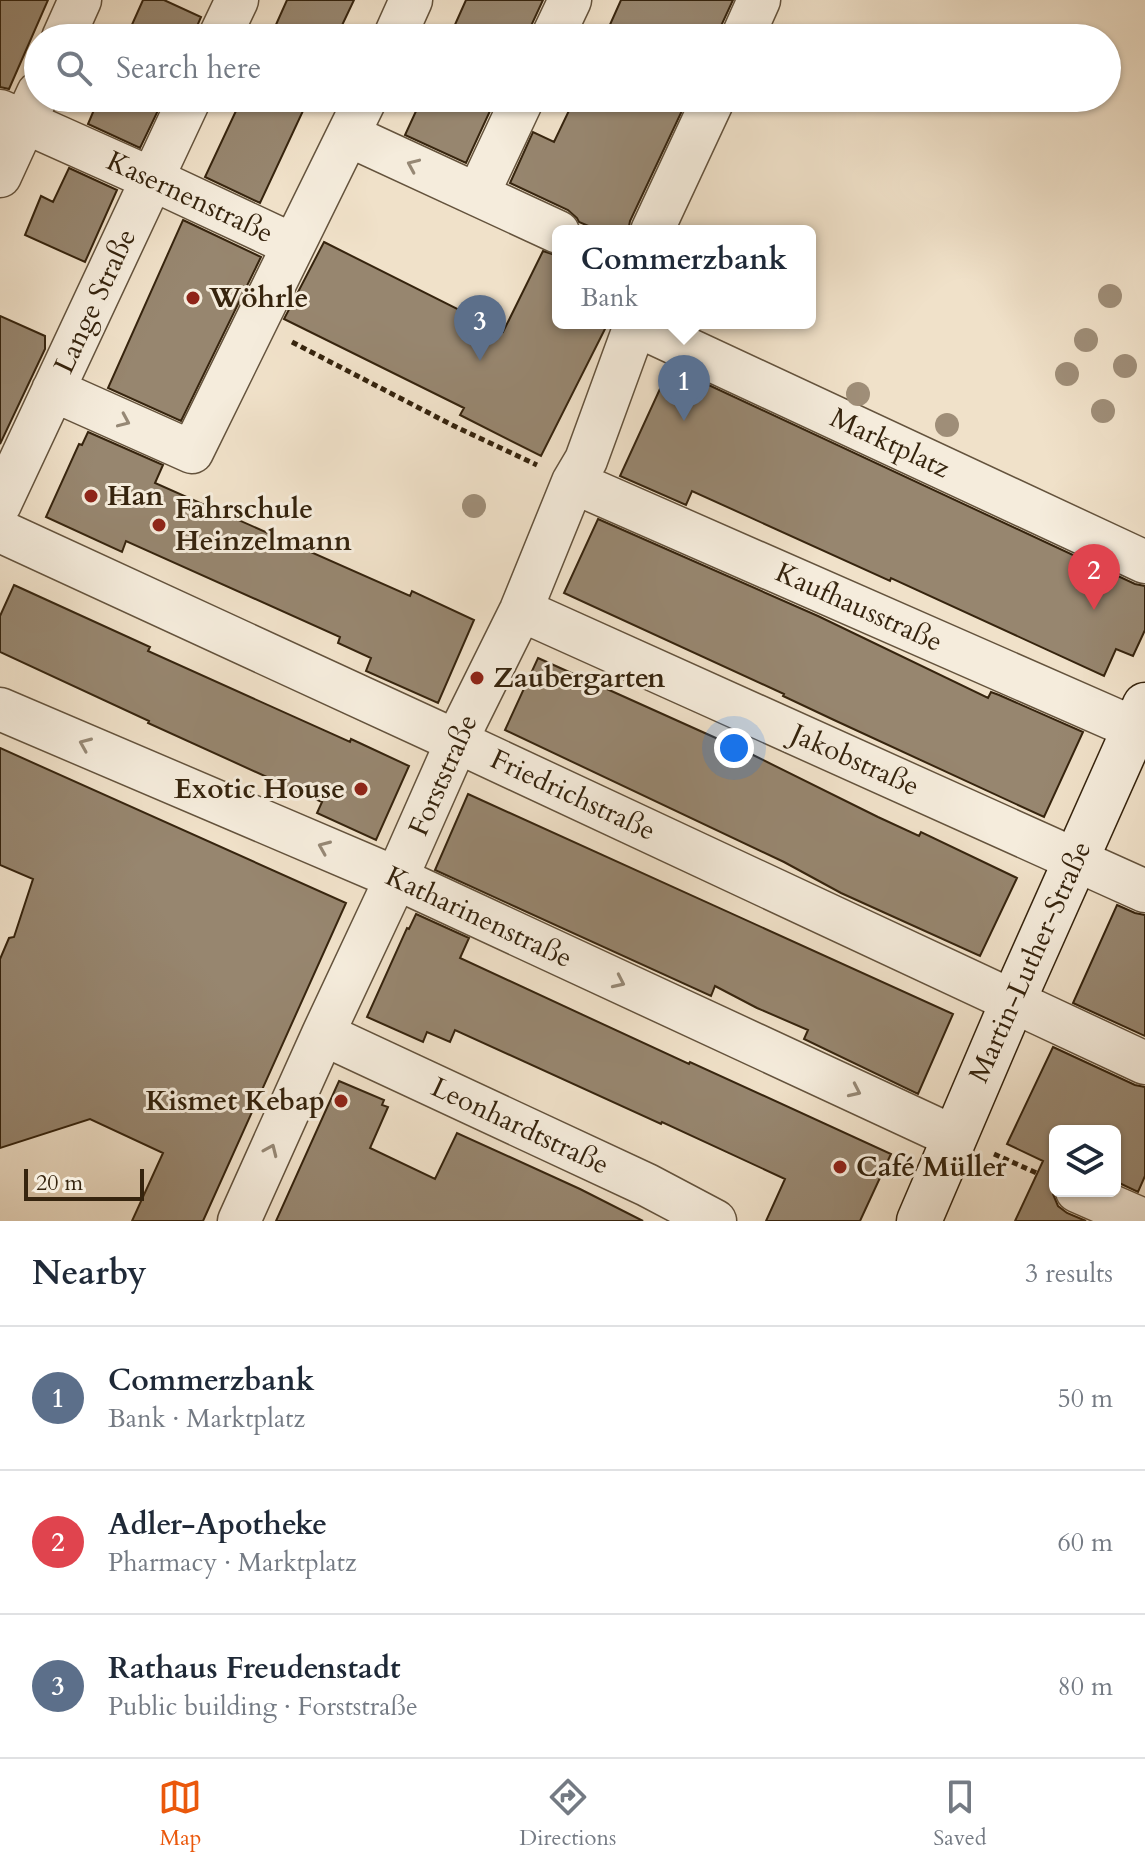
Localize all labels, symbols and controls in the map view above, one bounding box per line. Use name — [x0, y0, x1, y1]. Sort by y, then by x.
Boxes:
search box — [24, 24, 1121, 112]
icon: search — [52, 46, 96, 90]
text: Search here — [116, 48, 261, 89]
street label: Kasernenstraße — [101, 142, 279, 252]
one-way arrow — [407, 159, 421, 175]
street label: Lange Straße — [45, 223, 145, 379]
popup — [552, 225, 816, 329]
text: Commerzbank — [581, 239, 787, 280]
place label: Wöhrle — [208, 279, 308, 317]
text: Bank — [581, 280, 638, 315]
marker: Wöhrle — [184, 289, 202, 307]
pin: 3 — [454, 295, 506, 361]
pin: 1 — [658, 355, 710, 421]
street label: Marktplatz — [824, 399, 956, 487]
one-way arrow — [116, 412, 130, 428]
place label: Han — [107, 477, 164, 515]
marker: Han — [82, 487, 100, 505]
place label: Fahrschule Heinzelmann — [175, 490, 352, 560]
marker: Fahrschule Heinzelmann — [150, 516, 168, 534]
pin: 2 — [1068, 544, 1120, 610]
street label: Kaufhausstraße — [770, 553, 948, 661]
place label: Zaubergarten — [493, 659, 665, 697]
marker: Zaubergarten — [468, 669, 486, 687]
street label: Forststraße — [399, 708, 487, 842]
street label: Jakobstraße — [781, 713, 925, 805]
your location — [714, 728, 754, 768]
one-way arrow — [79, 738, 94, 754]
street label: Friedrichstraße — [484, 740, 662, 850]
place label: Exotic House — [174, 770, 345, 808]
marker: Exotic House — [352, 780, 370, 798]
street label: Martin-Luther-Straße — [960, 835, 1100, 1089]
one-way arrow — [318, 841, 332, 857]
street label: Katharinenstraße — [380, 857, 578, 977]
one-way arrow — [610, 972, 625, 988]
street label: Leonhardtstraße — [425, 1068, 615, 1184]
one-way arrow — [846, 1081, 861, 1097]
place label: Kismet Kebap — [146, 1082, 325, 1120]
marker: Kismet Kebap — [332, 1092, 350, 1110]
map controls — [1049, 1125, 1121, 1197]
button: layers — [1049, 1125, 1121, 1197]
one-way arrow — [261, 1144, 277, 1158]
place label: Café Müller — [856, 1148, 1007, 1186]
marker: Café Müller — [831, 1158, 849, 1176]
scale bar — [24, 1165, 144, 1201]
text: 20 m — [36, 1168, 83, 1198]
text: Nearby — [32, 1250, 147, 1296]
text: 3 results — [1025, 1256, 1113, 1291]
text: Commerzbank — [108, 1360, 314, 1401]
text: 1 — [51, 1381, 65, 1416]
text: 50 m — [1057, 1381, 1113, 1416]
text: Bank · Marktplatz — [108, 1401, 305, 1436]
text: Adler-Apotheke — [108, 1504, 327, 1545]
text: 2 — [51, 1525, 65, 1560]
text: 60 m — [1057, 1525, 1113, 1560]
text: Pharmacy · Marktplatz — [108, 1545, 357, 1580]
text: Rathaus Freudenstadt — [108, 1648, 401, 1689]
text: 3 — [51, 1669, 65, 1704]
text: 80 m — [1057, 1669, 1113, 1704]
text: Public building · Forststraße — [108, 1689, 418, 1724]
tab: Map — [158, 1775, 202, 1853]
tab: Directions — [519, 1775, 616, 1853]
tab: Saved — [933, 1775, 987, 1853]

